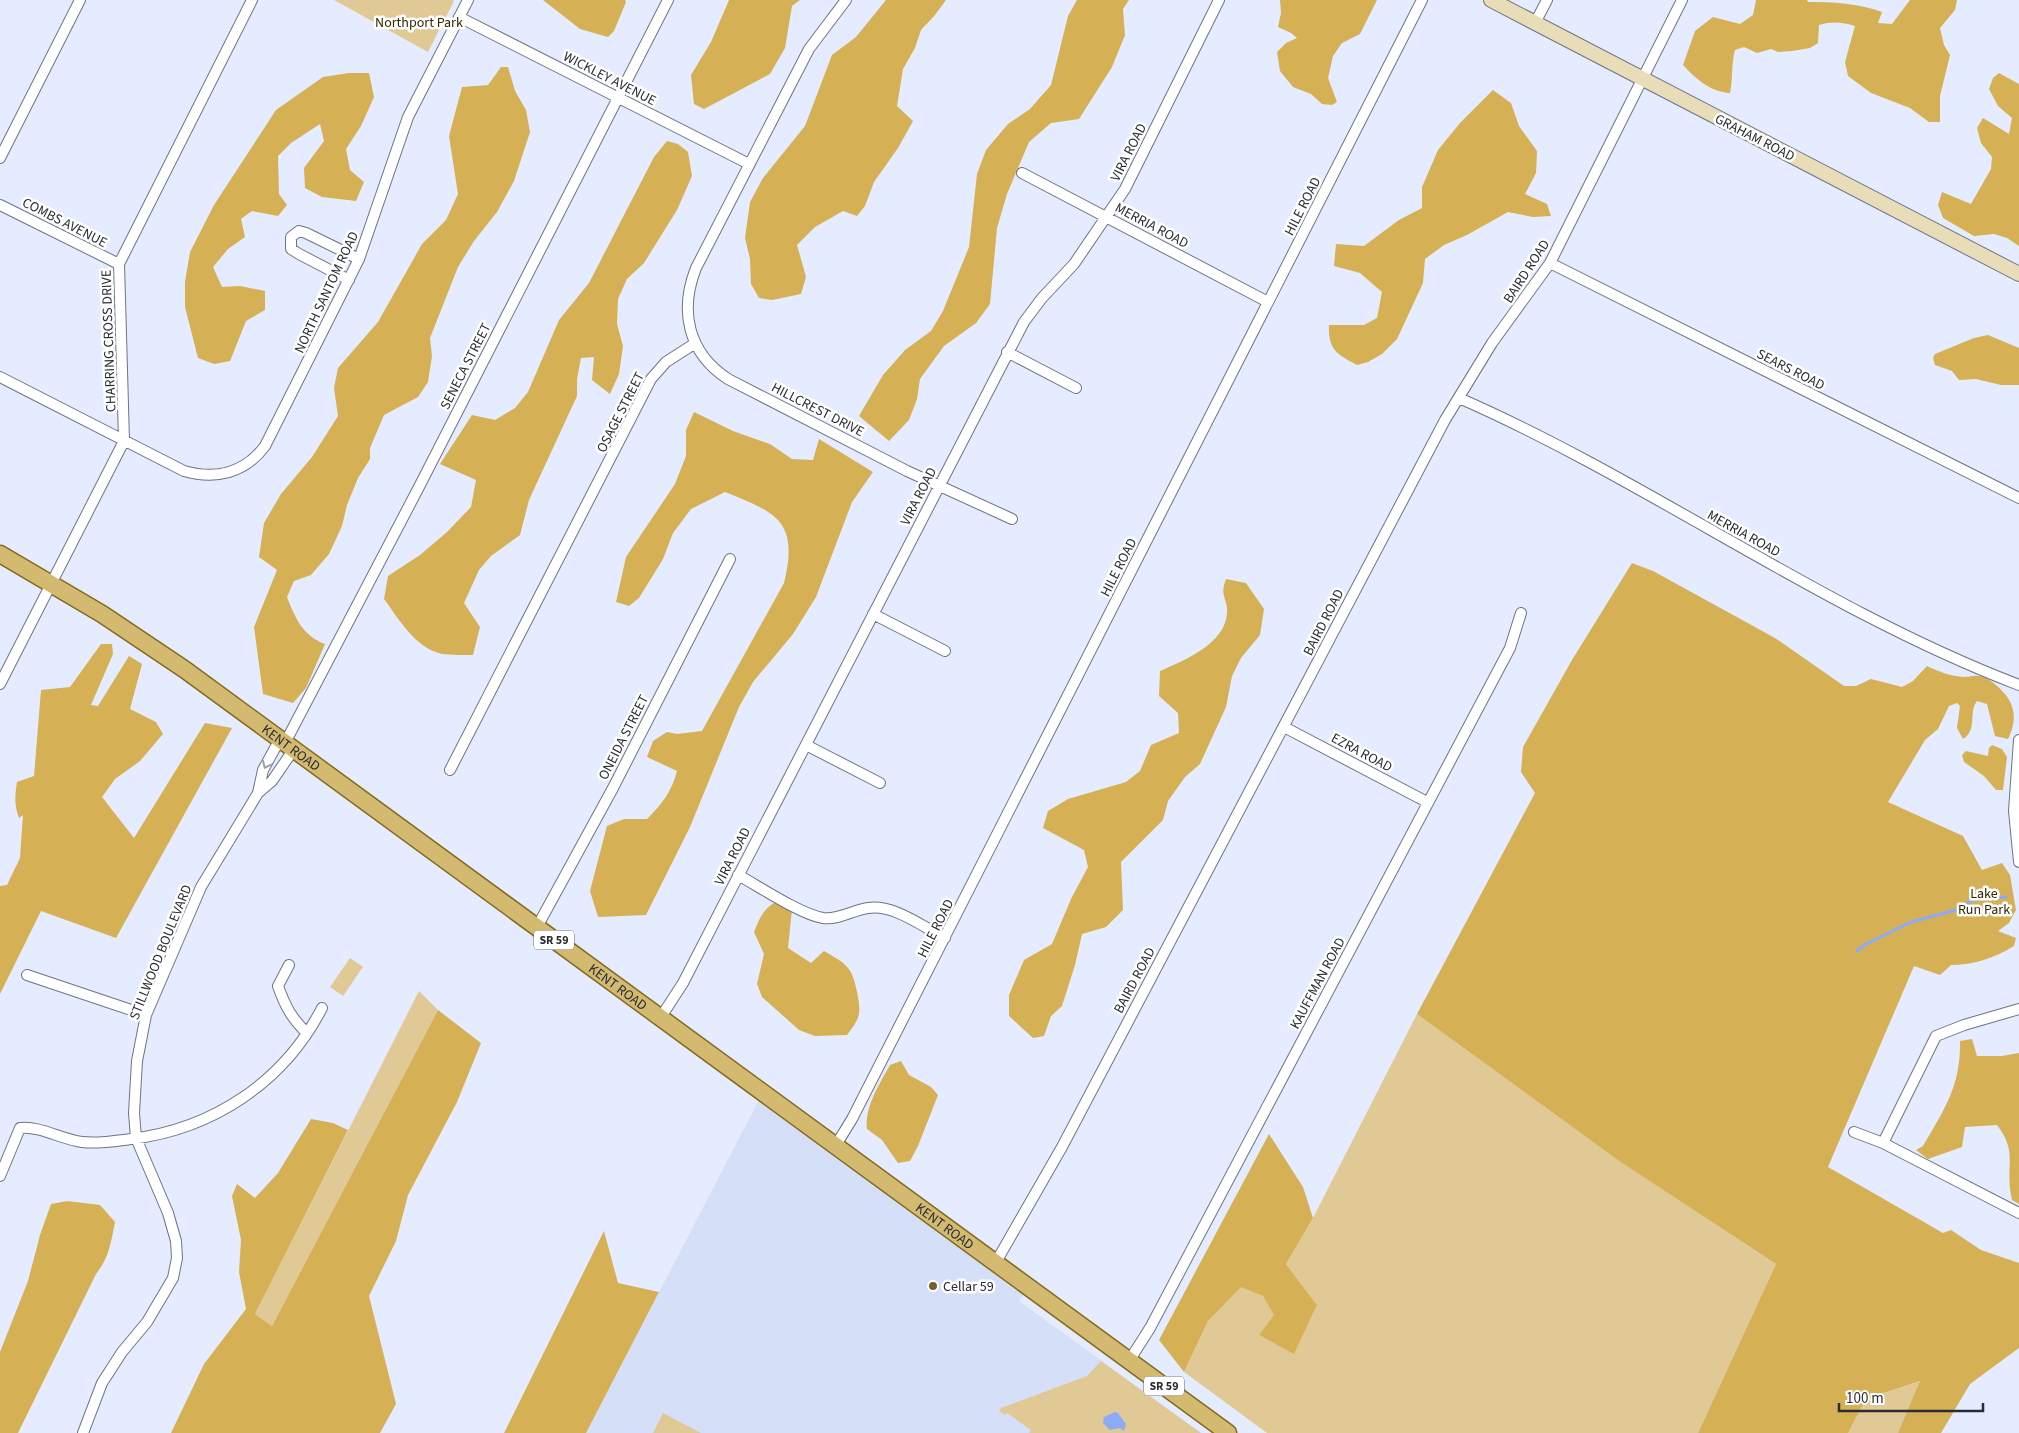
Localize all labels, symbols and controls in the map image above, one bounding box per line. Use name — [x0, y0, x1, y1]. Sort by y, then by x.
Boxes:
park label: Northport Park — [375, 13, 463, 33]
street label: WICKLEY AVENUE — [560, 47, 659, 111]
street label: GRAHAM ROAD — [1711, 109, 1798, 167]
street label: VIRA ROAD — [1106, 120, 1152, 185]
street label: HILE ROAD — [1280, 174, 1326, 239]
street label: COMBS AVENUE — [19, 193, 110, 253]
street label: MERRIA ROAD — [1111, 198, 1192, 254]
street label: NORTH SANTOM ROAD — [290, 228, 364, 357]
street label: BAIRD ROAD — [1499, 236, 1555, 307]
street label: CHARRING CROSS DRIVE — [97, 269, 121, 413]
street label: SENECA STREET — [436, 319, 496, 413]
street label: SEARS ROAD — [1753, 344, 1828, 396]
street label: OSAGE STREET — [592, 368, 650, 456]
street label: HILLCREST DRIVE — [768, 378, 867, 442]
street label: VIRA ROAD — [896, 464, 942, 529]
street label: MERRIA ROAD — [1703, 506, 1784, 562]
street label: HILE ROAD — [1096, 535, 1142, 600]
street label: BAIRD ROAD — [1299, 586, 1349, 659]
street label: ONEIDA STREET — [594, 691, 654, 784]
street label: KENT ROAD — [257, 720, 324, 777]
street label: EZRA ROAD — [1327, 728, 1396, 777]
one-way arrow — [262, 760, 273, 769]
street label: VIRA ROAD — [710, 824, 756, 889]
street label: STILLWOOD BOULEVARD — [125, 882, 197, 1023]
park label: Lake Run Park — [1958, 884, 2010, 920]
street label: HILE ROAD — [913, 896, 959, 961]
road number: SR 59 — [534, 930, 574, 950]
street label: KAUFFMAN ROAD — [1285, 934, 1350, 1033]
street label: BAIRD ROAD — [1109, 944, 1161, 1017]
street label: KENT ROAD — [584, 959, 651, 1016]
street label: KENT ROAD — [911, 1198, 978, 1255]
place label: Cellar 59 — [943, 1277, 994, 1297]
marker: Cellar 59 — [927, 1280, 939, 1292]
road number: SR 59 — [1144, 1376, 1184, 1395]
scale bar — [1839, 1380, 1983, 1412]
text: 100 m — [1846, 1388, 1884, 1409]

